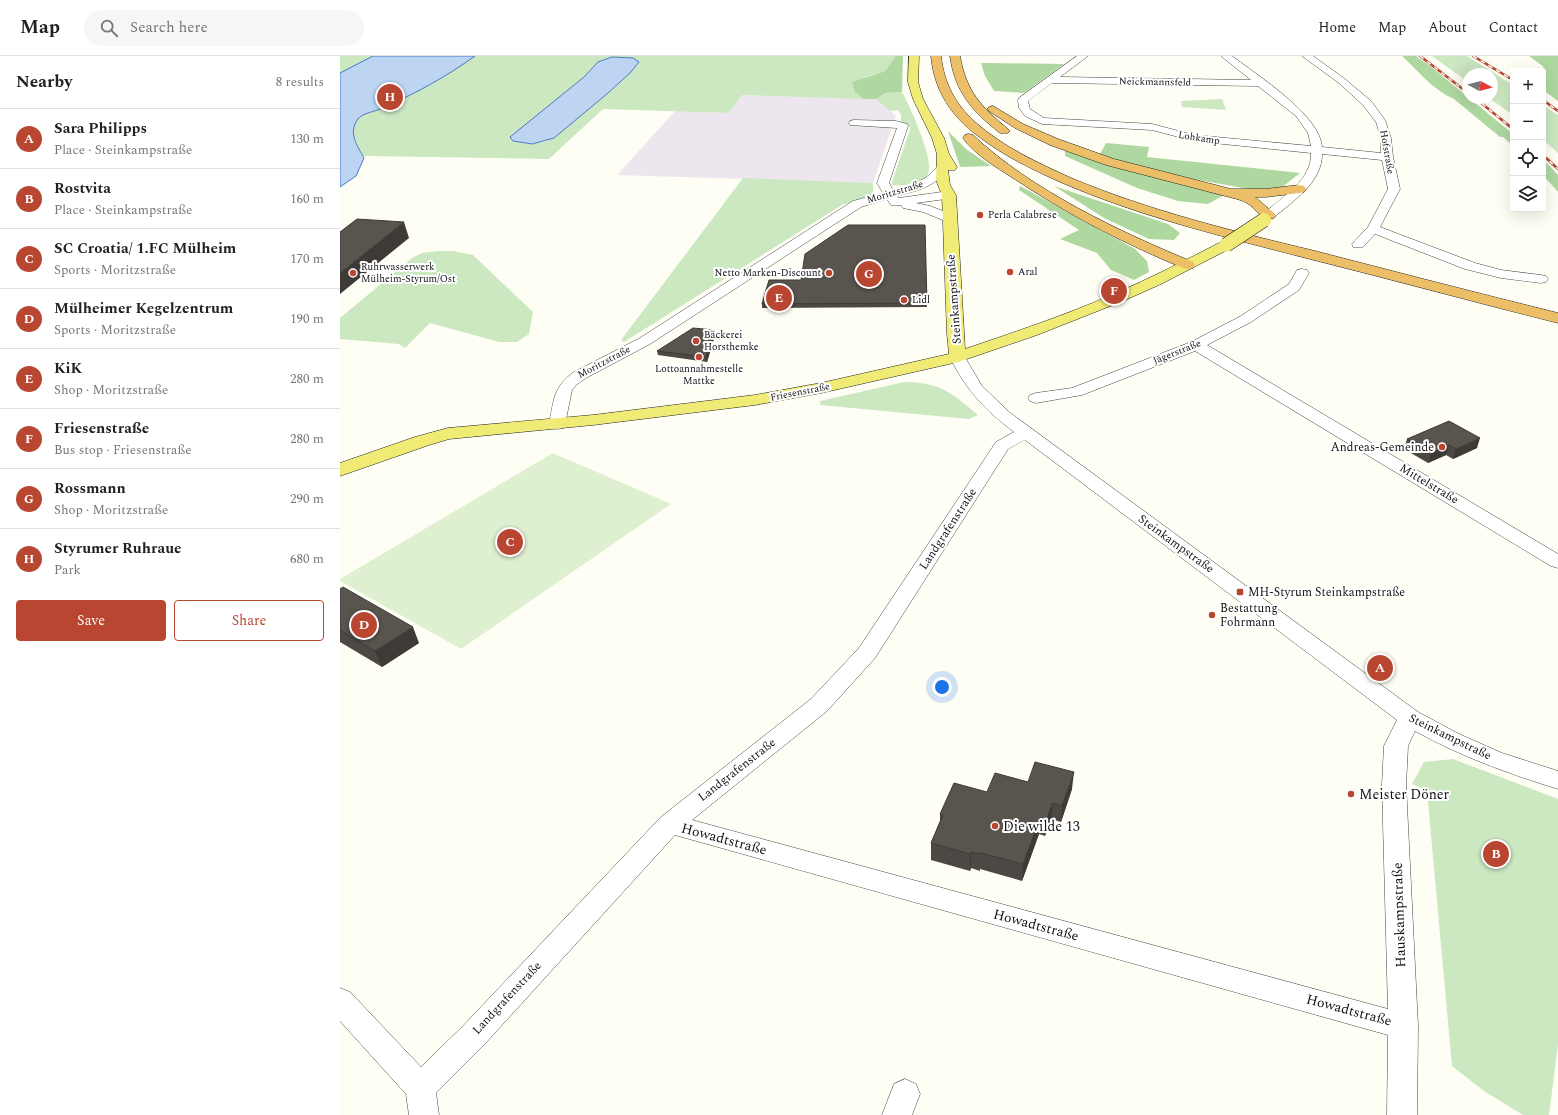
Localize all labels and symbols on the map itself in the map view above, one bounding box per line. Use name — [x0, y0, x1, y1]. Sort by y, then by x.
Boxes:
north arrow — [1462, 68, 1498, 104]
street label: Neickmannsfeld — [1119, 73, 1192, 91]
pin: H — [377, 82, 403, 112]
street label: Lohkamp — [1177, 127, 1221, 149]
street label: Hofstraße — [1375, 129, 1399, 176]
street label: Moritzstraße — [865, 176, 925, 208]
place label: Perla Calabrese — [988, 207, 1057, 223]
marker: Perla Calabrese — [975, 210, 985, 220]
street label: Steinkampstraße — [941, 253, 967, 345]
place label: Ruhrwasserwerk Mülheim-Styrum/Ost — [361, 259, 456, 287]
pin: G — [856, 259, 882, 289]
place label: Aral — [1018, 264, 1037, 280]
place label: Netto Marken-Discount — [715, 265, 821, 281]
marker: Aral — [1005, 267, 1015, 277]
marker: Ruhrwasserwerk Mülheim-Styrum/Ost — [348, 268, 358, 278]
marker: Netto Marken-Discount — [824, 268, 834, 278]
pin: F — [1101, 276, 1127, 306]
pin: E — [766, 283, 792, 313]
place label: Lidl — [912, 292, 930, 308]
marker: Lidl — [899, 295, 909, 305]
place label: Bäckerei Horsthemke — [704, 327, 759, 355]
street label: Jägerstraße — [1151, 335, 1203, 369]
marker: Bäckerei Horsthemke — [691, 336, 701, 346]
street label: Moritzstraße — [575, 341, 634, 383]
marker: Lottoannahmestelle Mattke — [694, 352, 704, 362]
place label: Lottoannahmestelle Mattke — [655, 361, 743, 389]
street label: Friesenstraße — [769, 378, 831, 406]
place label: Andreas-Gemeinde — [1331, 438, 1434, 457]
marker: Andreas-Gemeinde — [1437, 442, 1447, 452]
street label: Mittelstraße — [1396, 459, 1462, 509]
street label: Landgrafenstraße — [914, 484, 982, 574]
street label: Steinkampstraße — [1134, 510, 1218, 578]
pin: C — [497, 527, 523, 557]
place label: MH-Styrum Steinkampstraße — [1248, 583, 1405, 602]
marker: MH-Styrum Steinkampstraße — [1235, 587, 1245, 597]
place label: Bestattung Fohrmann — [1220, 599, 1278, 632]
pin: D — [351, 610, 377, 640]
marker: Bestattung Fohrmann — [1207, 610, 1217, 620]
pin: A — [1367, 653, 1393, 683]
your location — [932, 677, 952, 697]
street label: Steinkampstraße — [1405, 709, 1495, 765]
street label: Landgrafenstraße — [694, 733, 780, 807]
place label: Meister Döner — [1359, 784, 1450, 805]
marker: Meister Döner — [1346, 789, 1356, 799]
place label: Die wilde 13 — [1003, 816, 1080, 837]
street label: Howadtstraße — [679, 817, 769, 861]
marker: Die wilde 13 — [990, 821, 1000, 831]
pin: B — [1483, 839, 1509, 869]
street label: Hauskampstraße — [1387, 862, 1411, 968]
street label: Howadtstraße — [991, 903, 1081, 947]
street label: Landgrafenstraße — [468, 957, 546, 1039]
street label: Howadtstraße — [1304, 988, 1394, 1032]

